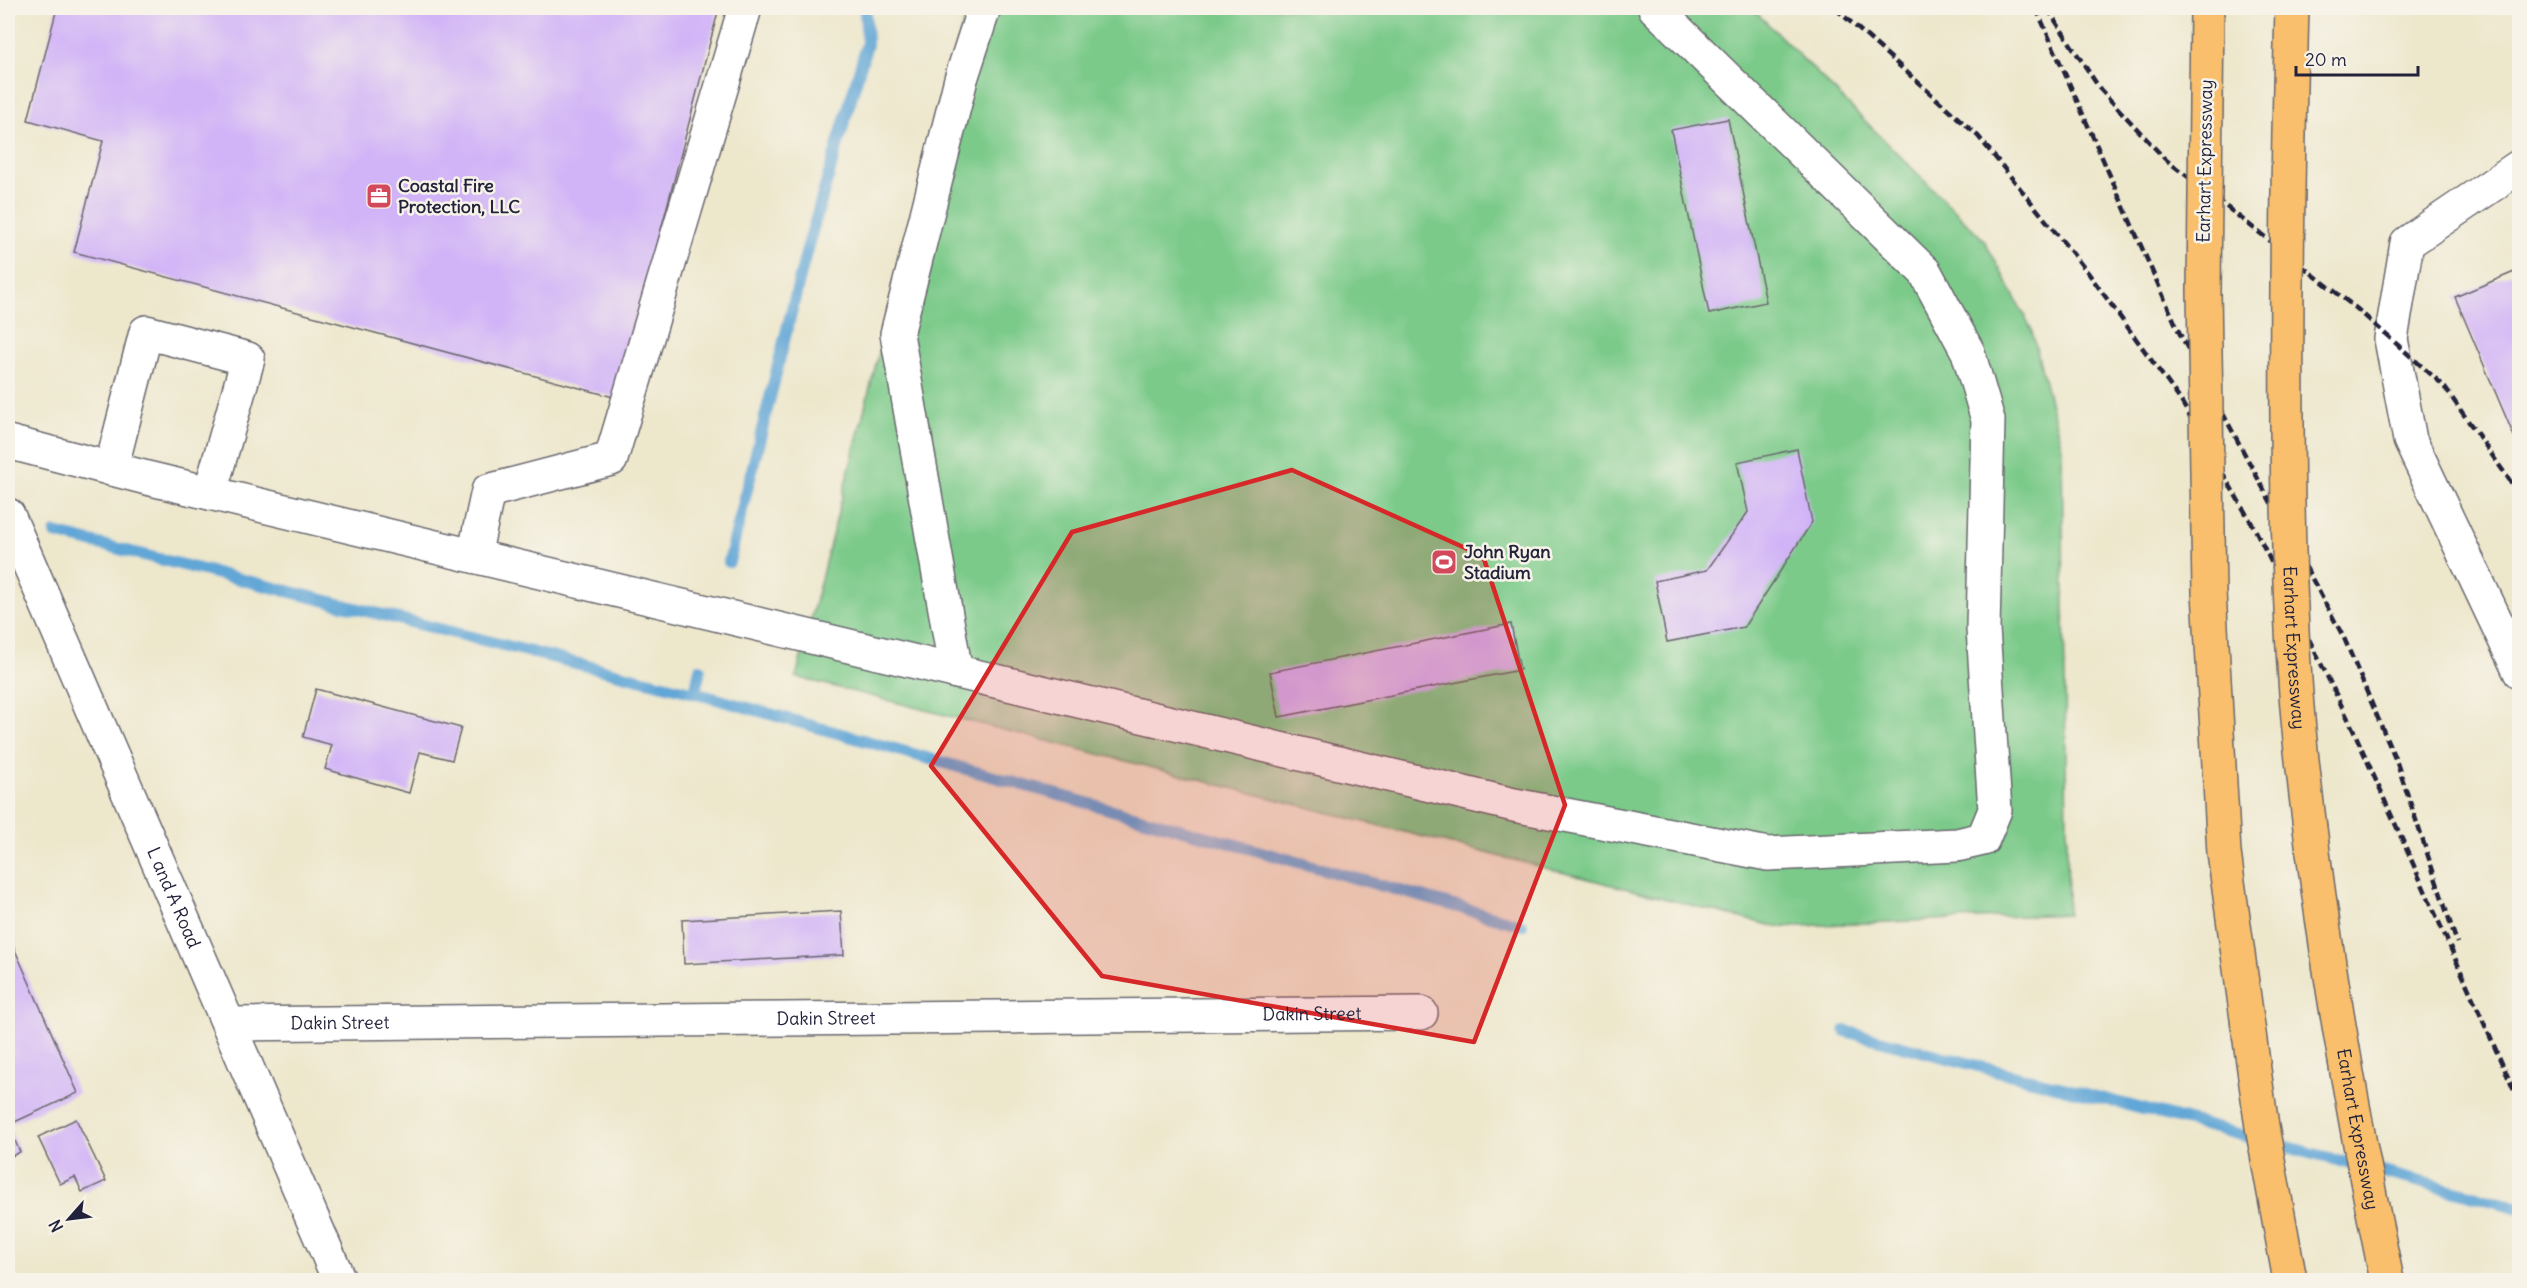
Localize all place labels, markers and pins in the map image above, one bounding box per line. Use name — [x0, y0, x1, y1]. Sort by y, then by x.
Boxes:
place label: Coastal Fire Protection, LLC — [398, 174, 520, 218]
office icon: Coastal Fire Protection, LLC — [364, 181, 394, 211]
place label: John Ryan Stadium — [1464, 540, 1551, 584]
sports icon: John Ryan Stadium — [1429, 547, 1459, 577]

